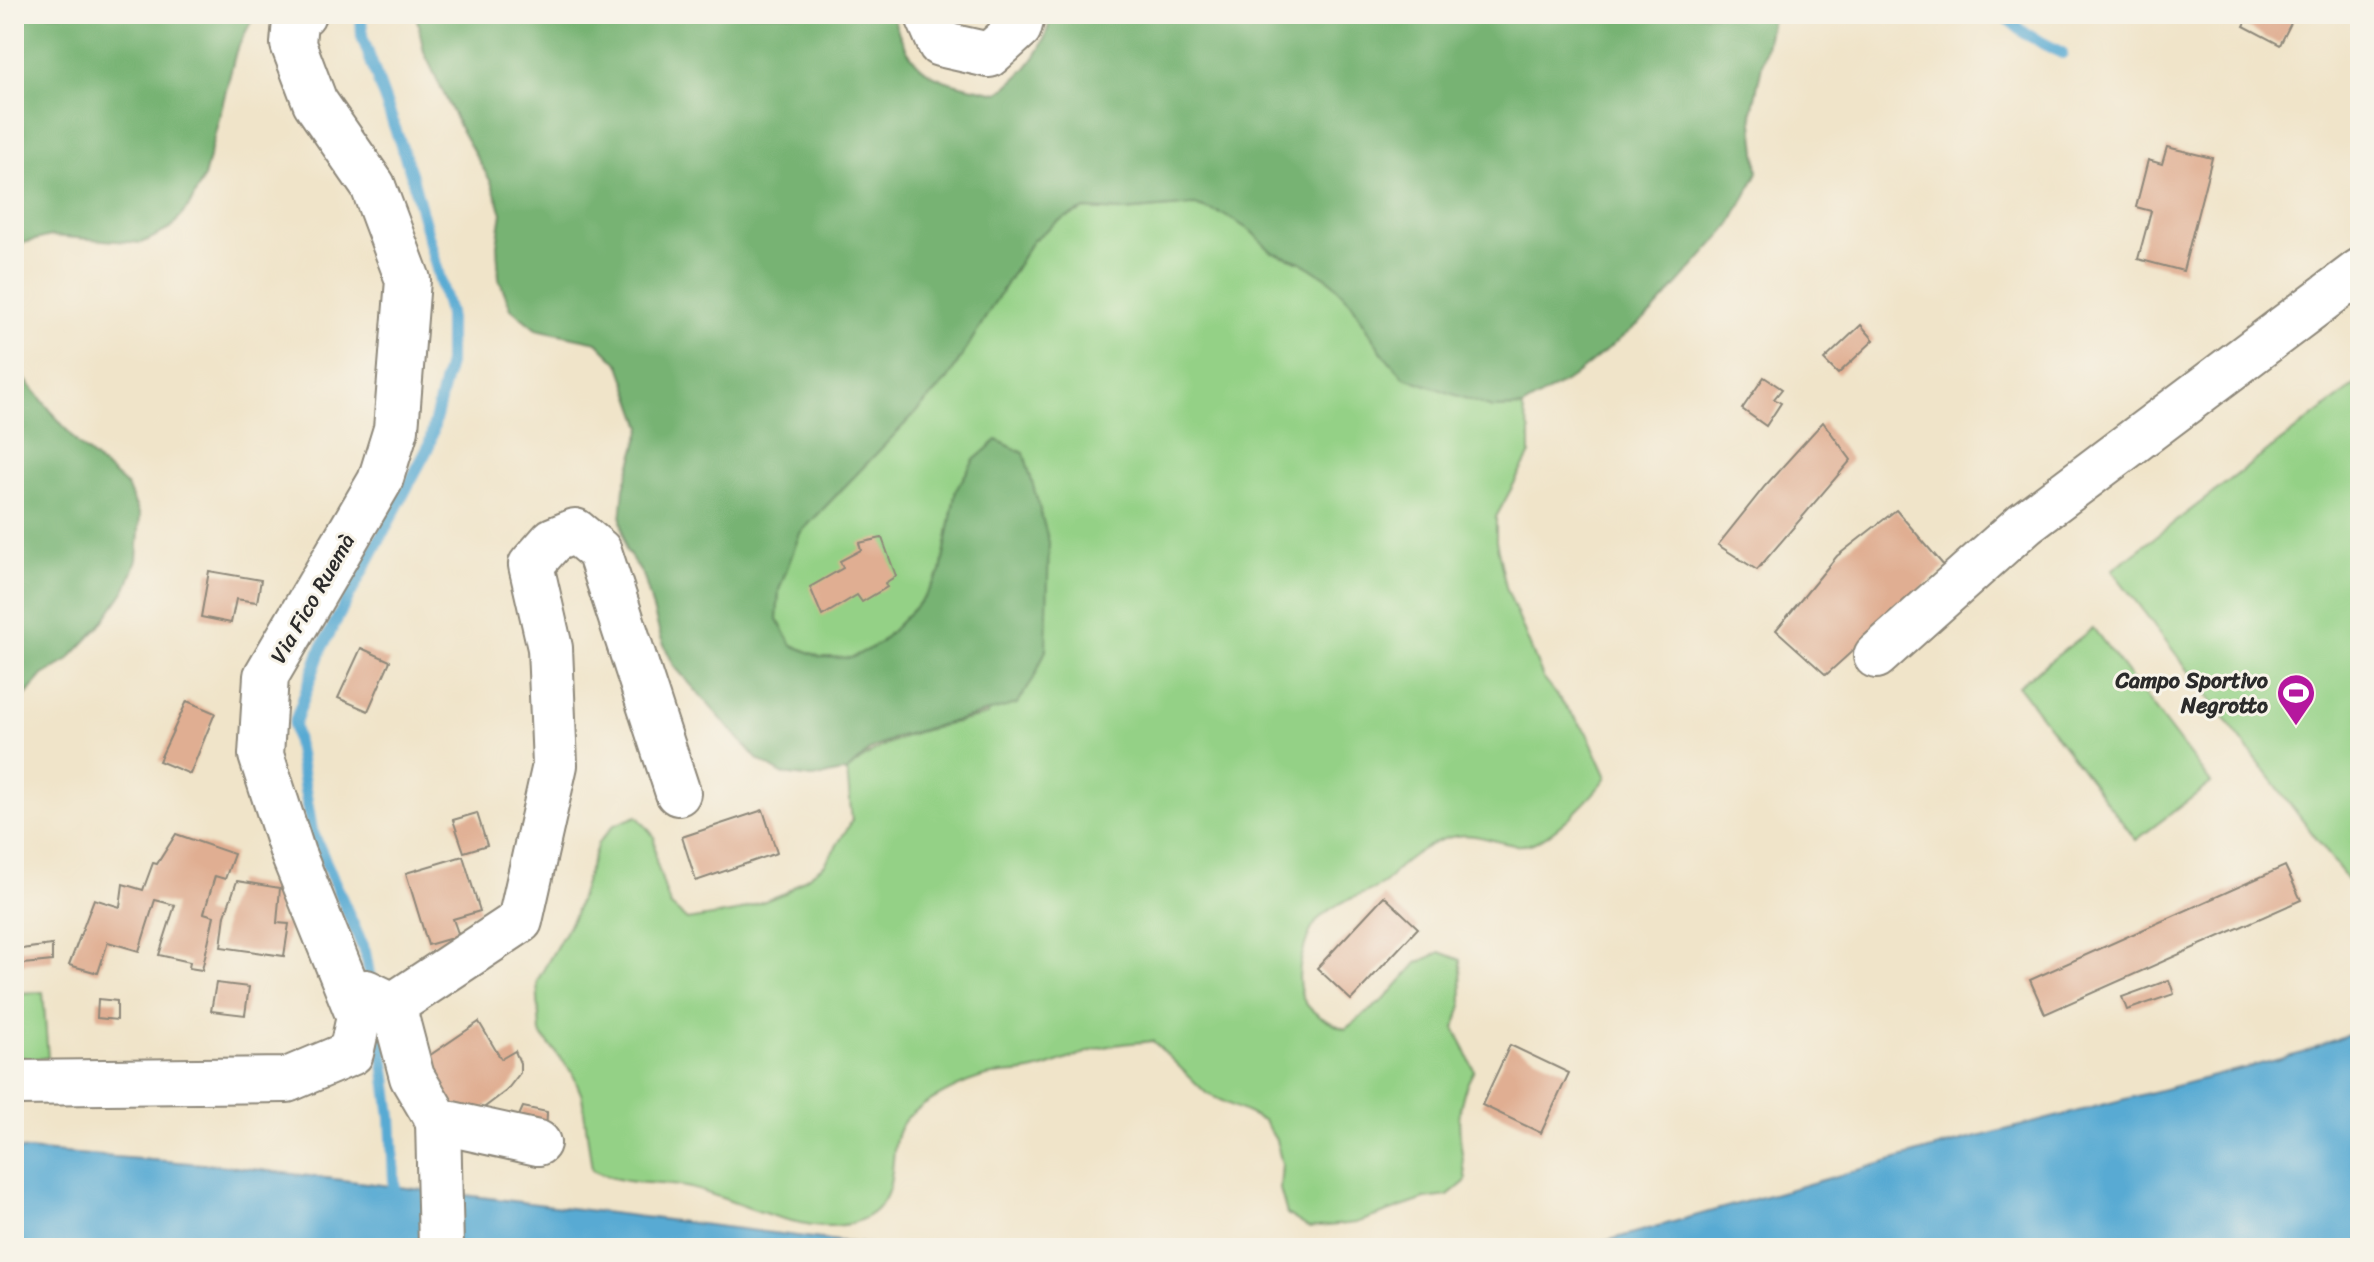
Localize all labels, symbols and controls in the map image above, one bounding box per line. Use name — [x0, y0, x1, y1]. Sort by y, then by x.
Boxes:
street label: Via Fico Ruemà — [259, 526, 366, 671]
place label: Campo Sportivo Negrotto — [2114, 661, 2269, 725]
sports icon: Campo Sportivo Negrotto — [2275, 672, 2317, 727]

